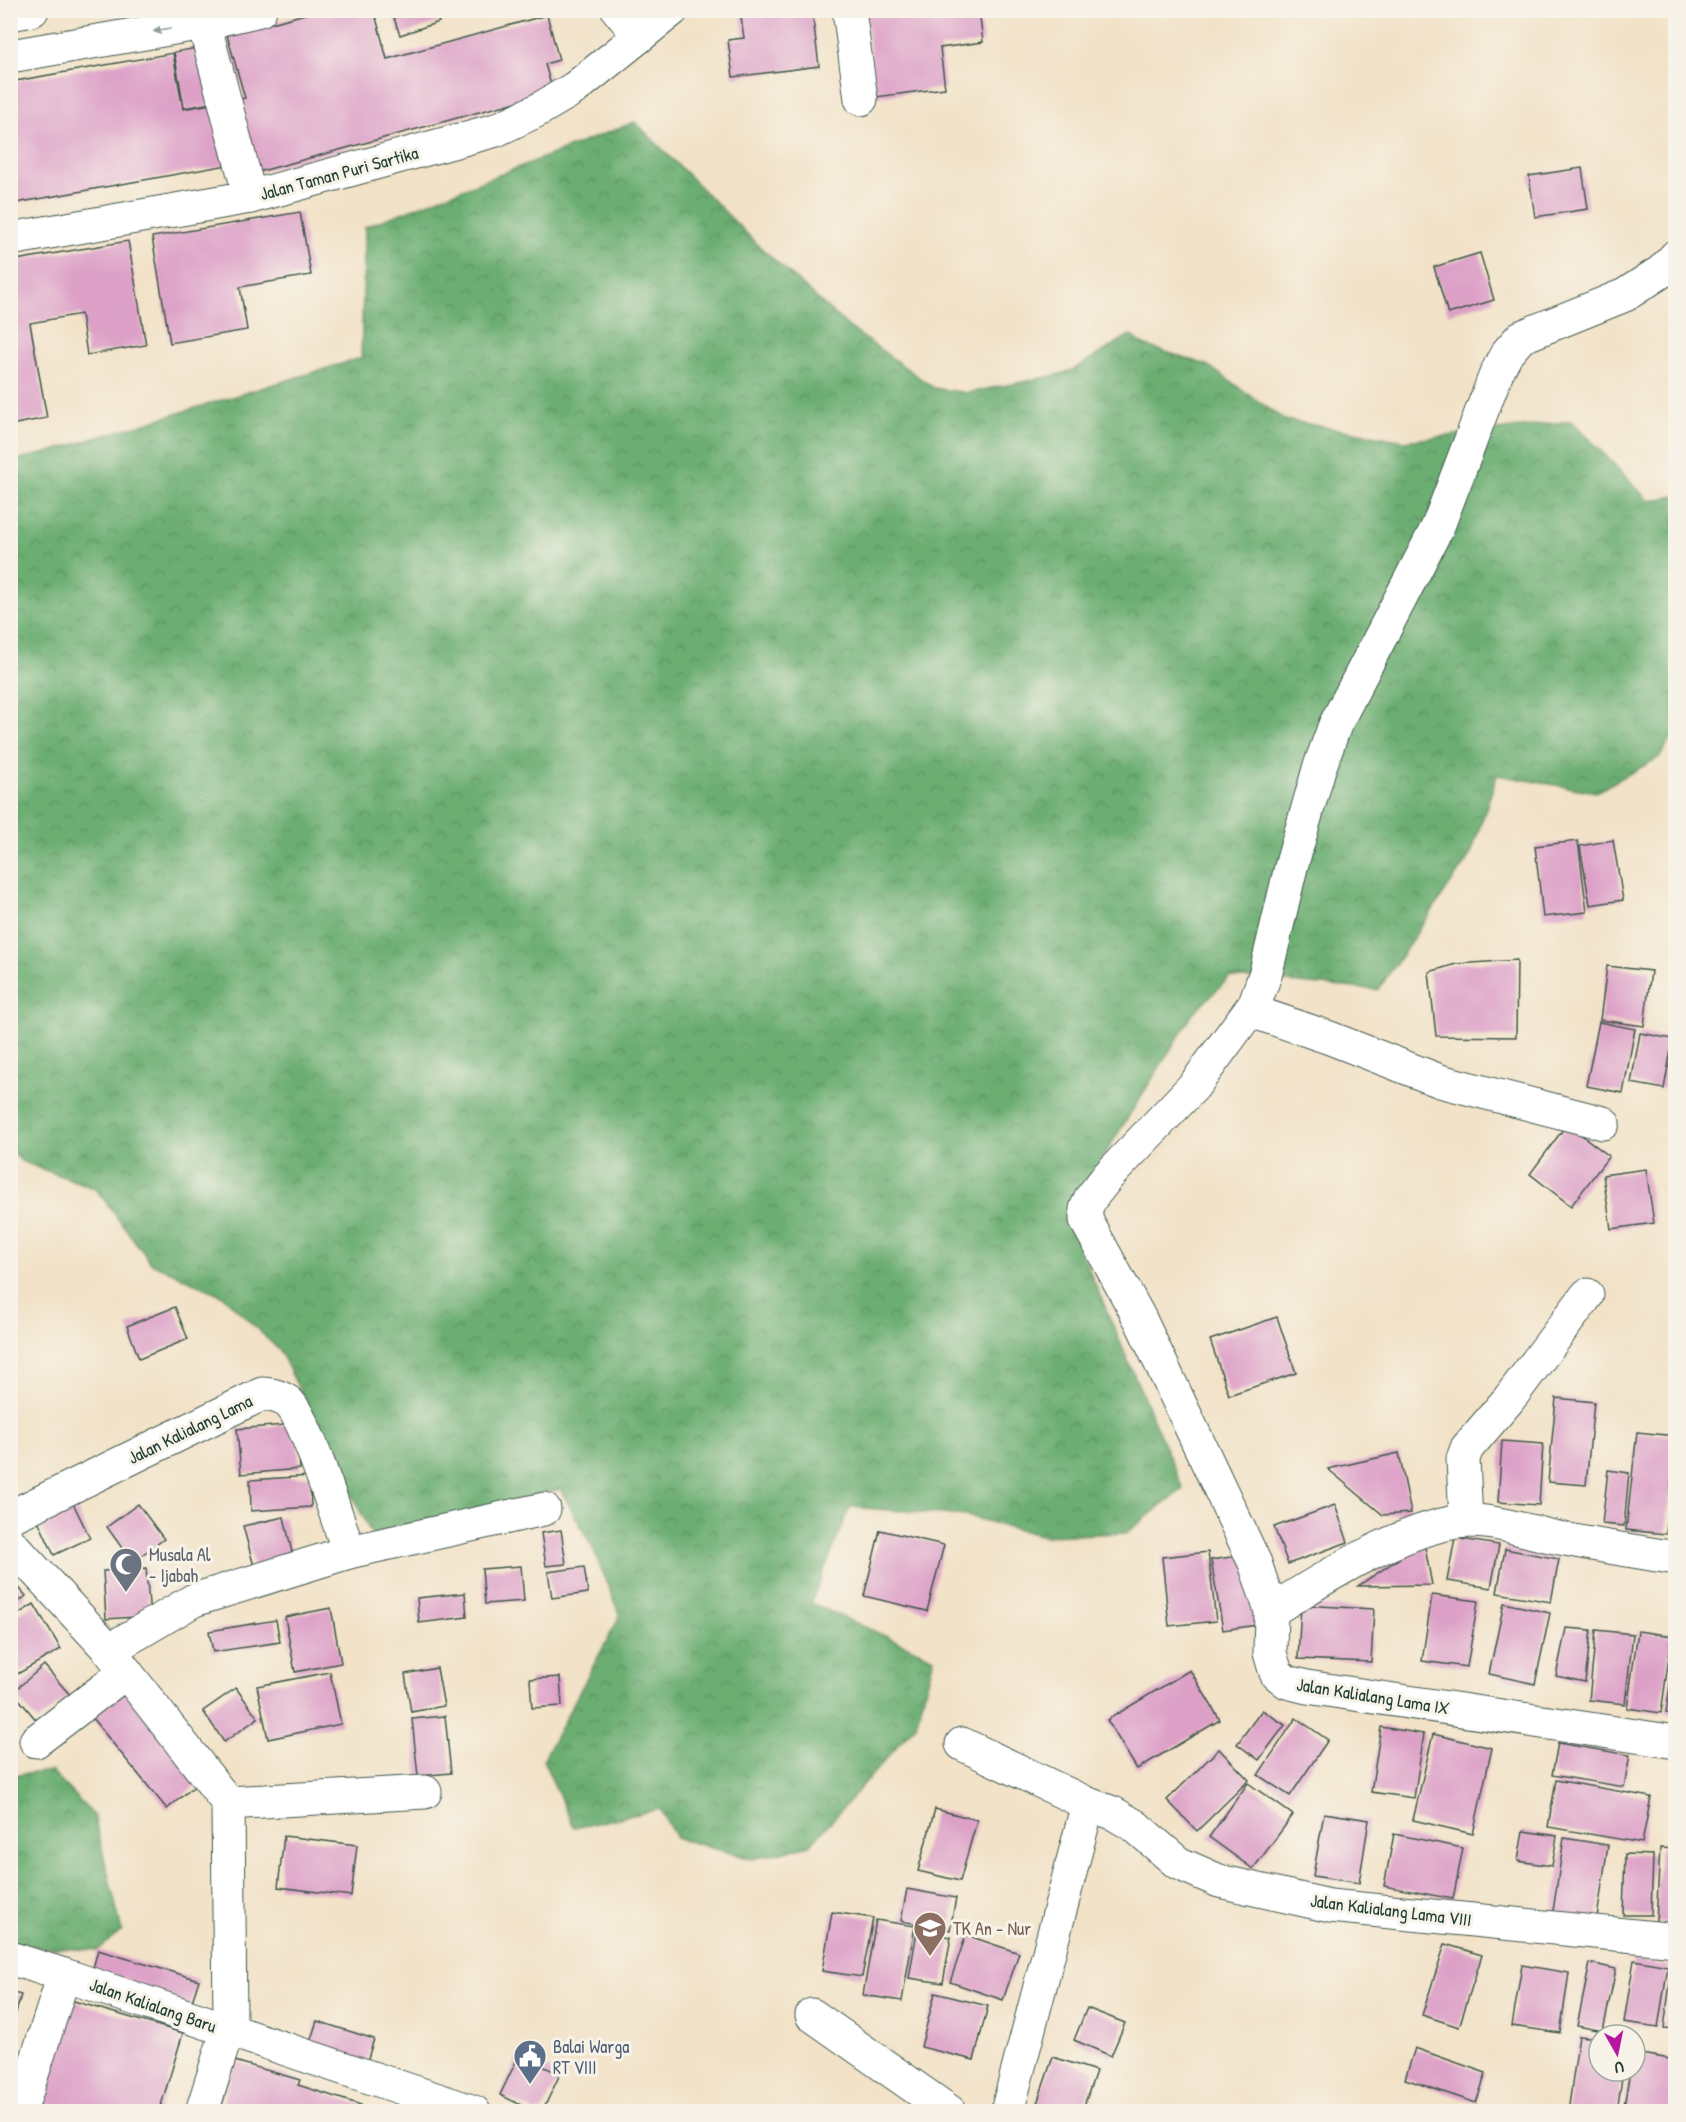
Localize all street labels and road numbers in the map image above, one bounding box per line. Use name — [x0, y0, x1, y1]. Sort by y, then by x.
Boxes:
street label: Jalan Taman Puri Sartika — [257, 140, 421, 206]
street label: Jalan Kalialang Lama — [124, 1388, 256, 1470]
street label: Jalan Kalialang Lama IX — [1295, 1672, 1451, 1720]
street label: Jalan Kalialang Lama VIII — [1309, 1888, 1473, 1932]
street label: Jalan Kalialang Baru — [86, 1972, 220, 2038]

